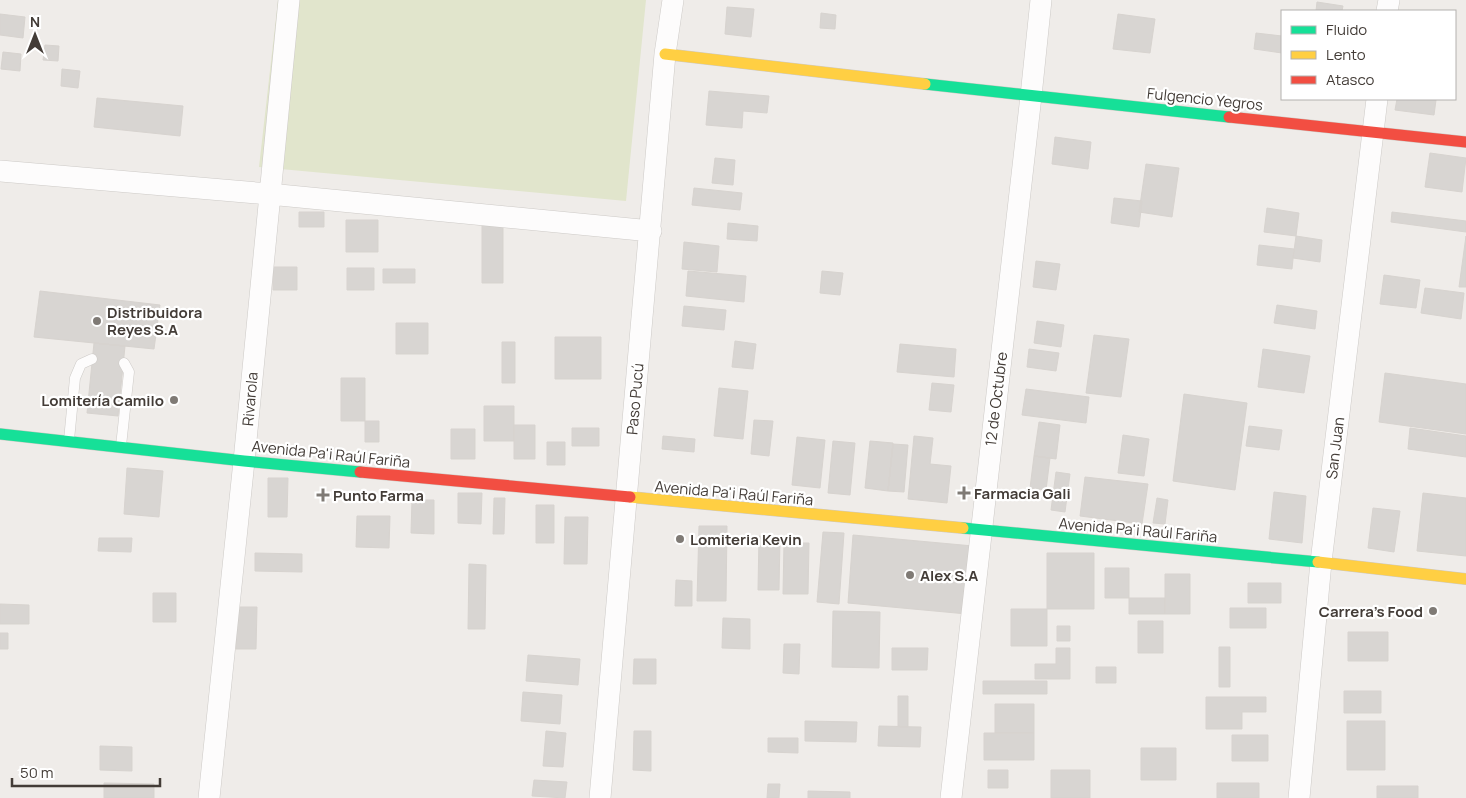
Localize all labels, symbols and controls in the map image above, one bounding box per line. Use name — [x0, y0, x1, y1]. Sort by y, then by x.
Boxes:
north arrow — [10, 10, 60, 60]
legend — [1281, 10, 1456, 100]
text: N — [30, 12, 40, 31]
text: Fluido — [1326, 19, 1367, 40]
text: Lento — [1326, 44, 1366, 65]
text: Atasco — [1326, 69, 1374, 90]
street label: Fulgencio Yegros — [1146, 82, 1264, 116]
place label: Distribuidora Reyes S.A — [107, 302, 202, 340]
marker: Distribuidora Reyes S.A — [91, 315, 103, 327]
street label: 12 de Octubre — [980, 350, 1012, 447]
street label: Paso Pucú — [621, 362, 649, 436]
street label: Rivarola — [237, 371, 263, 427]
place label: Lomitería Camilo — [41, 390, 164, 411]
marker: Lomitería Camilo — [168, 394, 180, 406]
street label: San Juan — [1321, 416, 1349, 480]
street label: Avenida Pa'i Raúl Fariña — [251, 435, 411, 473]
street label: Avenida Pa'i Raúl Fariña — [654, 476, 814, 510]
place label: Farmacia Gali — [974, 483, 1071, 504]
place label: Punto Farma — [333, 485, 424, 506]
marker: Farmacia Gali — [958, 487, 970, 499]
marker: Punto Farma — [317, 489, 329, 501]
street label: Avenida Pa'i Raúl Fariña — [1058, 513, 1218, 547]
place label: Lomiteria Kevin — [690, 529, 802, 550]
marker: Lomiteria Kevin — [674, 533, 686, 545]
place label: Alex S.A — [920, 565, 978, 586]
marker: Alex S.A — [904, 569, 916, 581]
place label: Carrera's Food — [1319, 601, 1423, 622]
marker: Carrera's Food — [1427, 605, 1439, 617]
scale bar — [12, 756, 160, 788]
text: 50 m — [20, 762, 54, 783]

